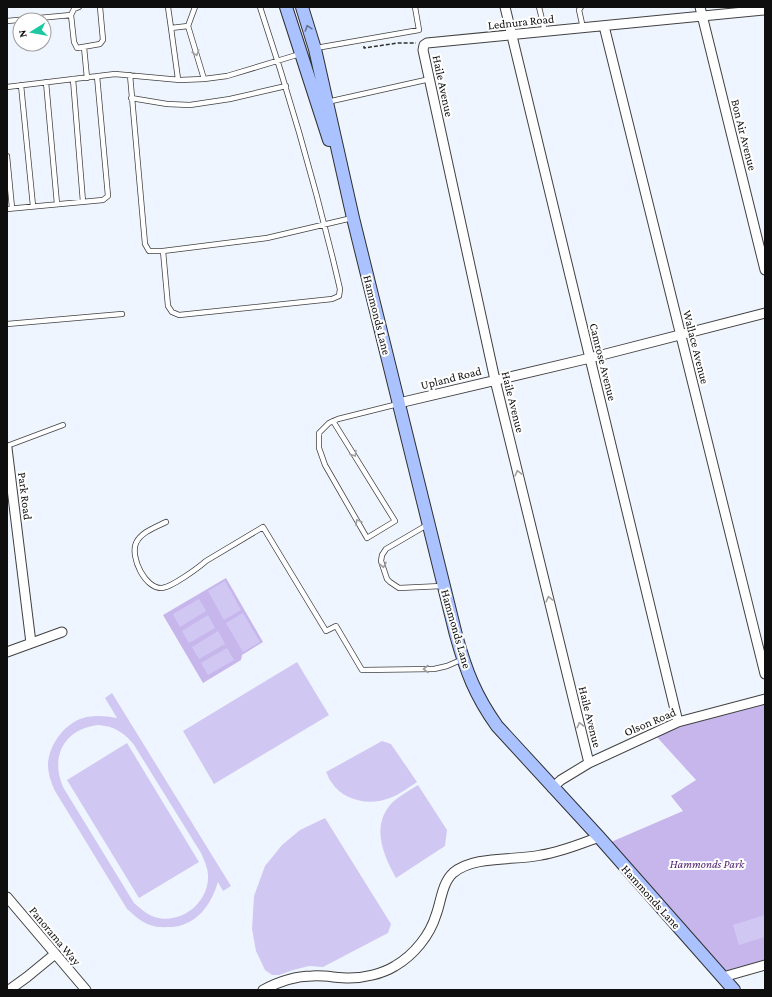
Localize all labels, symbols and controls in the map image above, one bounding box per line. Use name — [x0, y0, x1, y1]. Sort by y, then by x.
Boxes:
street label: Lednura Road — [487, 11, 555, 32]
north arrow — [12, 12, 52, 52]
one-way arrow — [305, 24, 313, 31]
text: N — [15, 29, 29, 39]
one-way arrow — [191, 49, 200, 56]
street label: Haile Avenue — [430, 54, 456, 118]
street label: Bon Air Avenue — [728, 98, 760, 172]
street label: Hammonds Lane — [360, 274, 394, 356]
street label: Wallace Avenue — [680, 309, 712, 385]
street label: Camrose Avenue — [587, 322, 619, 402]
street label: Upland Road — [419, 364, 483, 392]
street label: Haile Avenue — [499, 370, 527, 434]
one-way arrow — [349, 450, 356, 457]
one-way arrow — [514, 470, 523, 477]
street label: Park Road — [15, 471, 35, 521]
one-way arrow — [355, 519, 362, 526]
one-way arrow — [378, 562, 386, 568]
street label: Hammonds Lane — [438, 588, 474, 670]
one-way arrow — [545, 596, 553, 602]
one-way arrow — [423, 665, 429, 674]
street label: Haile Avenue — [576, 685, 604, 749]
street label: Olson Road — [622, 705, 679, 739]
one-way arrow — [576, 722, 584, 729]
park label: Hammonds Park — [670, 857, 745, 871]
street label: Hammonds Lane — [618, 862, 684, 932]
street label: Panorama Way — [26, 904, 84, 969]

